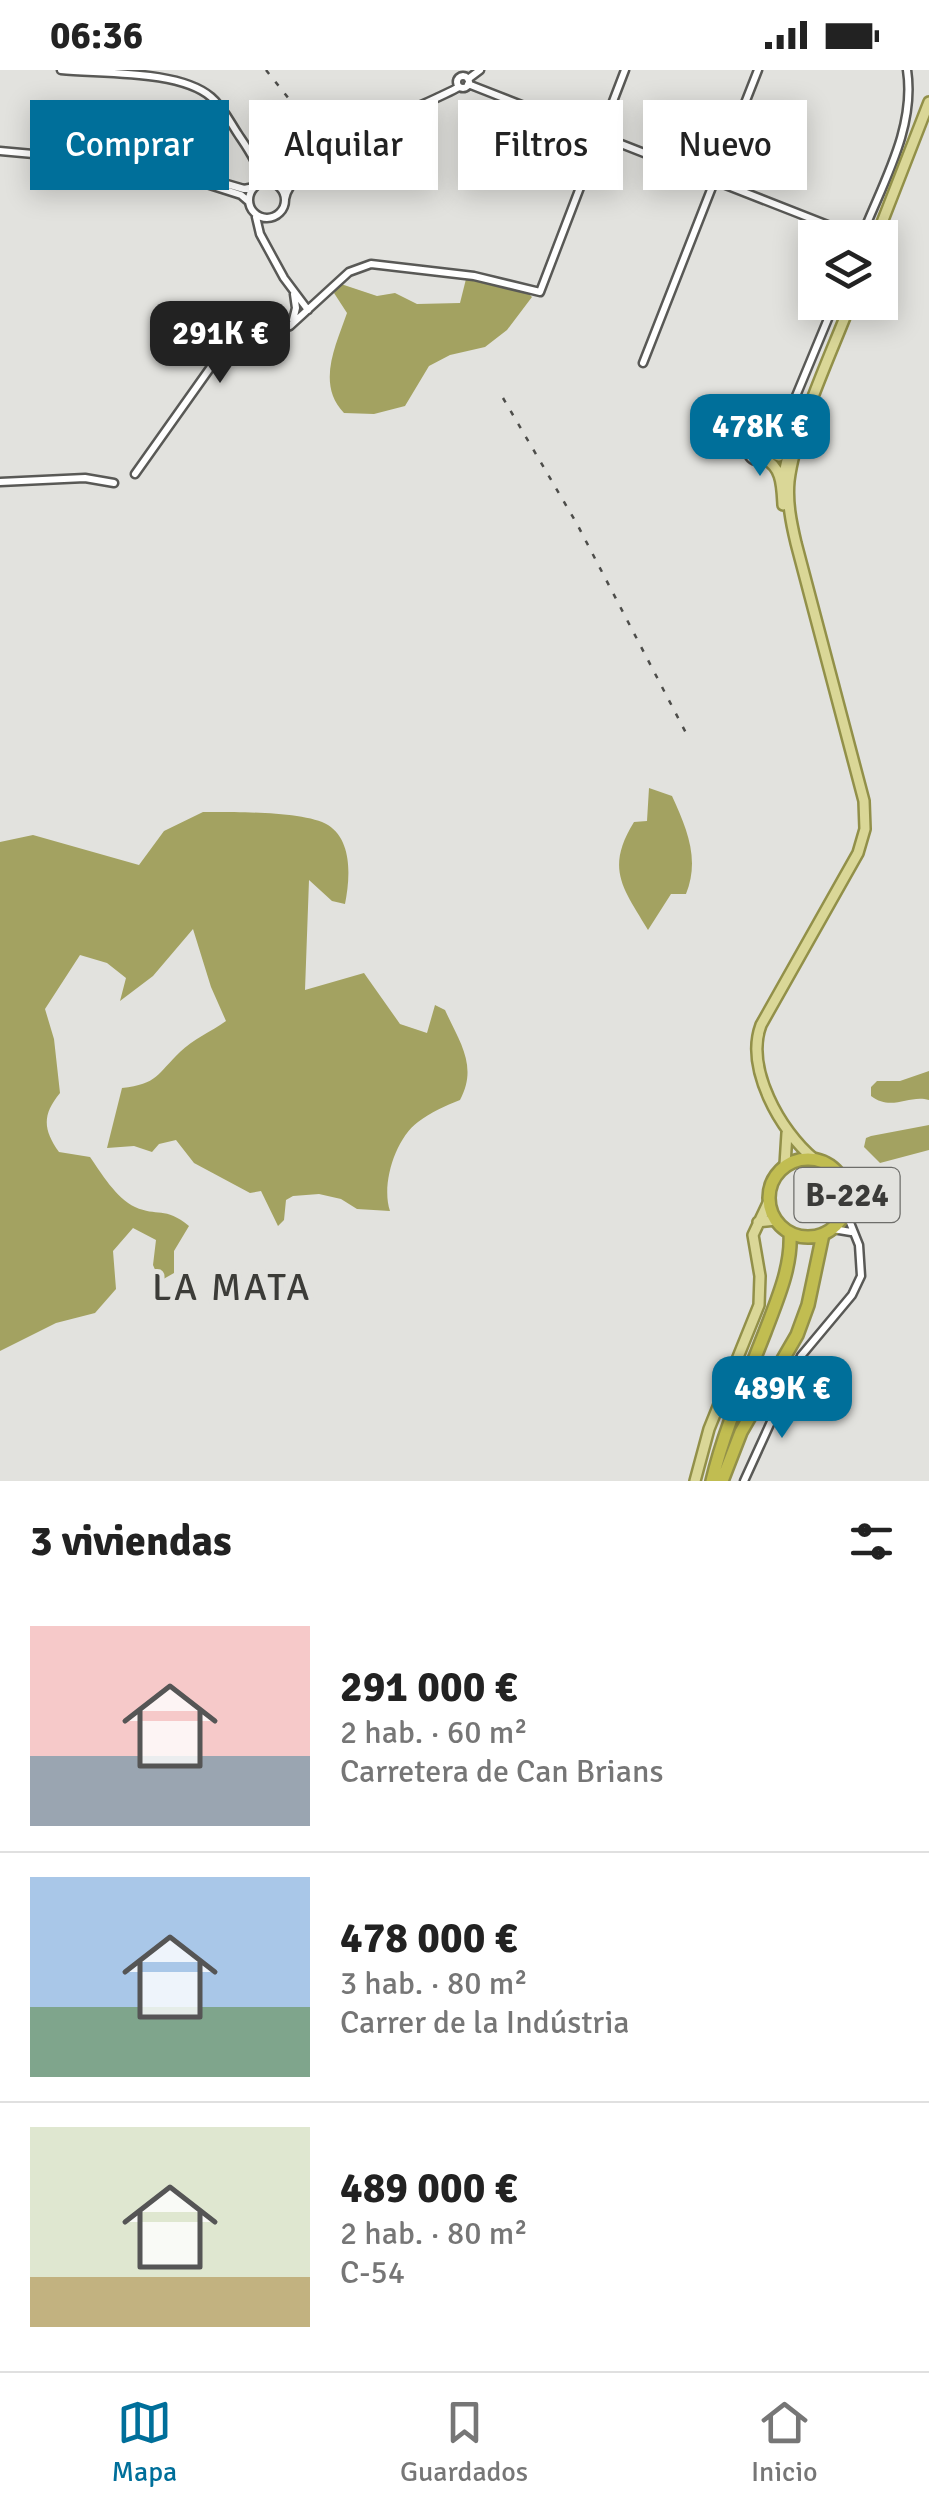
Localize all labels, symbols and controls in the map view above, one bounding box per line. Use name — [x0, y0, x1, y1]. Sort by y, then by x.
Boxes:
text: 06:36 — [50, 12, 143, 59]
chip: Comprar — [30, 100, 229, 190]
chip: Alquilar — [249, 100, 438, 190]
chip: Filtros — [458, 100, 623, 190]
chip: Nuevo — [643, 100, 807, 190]
map controls — [798, 220, 898, 320]
button: layers — [798, 220, 898, 320]
pin: 291K € — [139, 301, 301, 386]
text: 291K € — [172, 314, 268, 353]
pin: 478K € — [679, 394, 841, 479]
text: 478K € — [712, 407, 808, 446]
road number: B-224 — [794, 1168, 900, 1222]
district label: LA MATA — [152, 1264, 312, 1311]
pin: 489K € — [701, 1356, 863, 1441]
text: 489K € — [734, 1369, 830, 1408]
icon: filters — [844, 1514, 899, 1569]
text: 3 viviendas — [30, 1516, 232, 1567]
text: 291 000 € — [340, 1662, 517, 1713]
icon: home — [110, 1666, 230, 1786]
text: 2 hab. · 60 m² — [340, 1713, 528, 1752]
text: Carretera de Can Brians — [340, 1752, 663, 1791]
text: 478 000 € — [340, 1913, 517, 1964]
icon: home — [110, 1917, 230, 2037]
text: 3 hab. · 80 m² — [340, 1964, 528, 2003]
text: Carrer de la Indústria — [340, 2003, 630, 2042]
text: 489 000 € — [340, 2163, 517, 2214]
icon: home — [110, 2167, 230, 2287]
text: 2 hab. · 80 m² — [340, 2214, 528, 2253]
text: C-54 — [340, 2253, 405, 2292]
tab: Mapa — [111, 2395, 177, 2489]
tab: Guardados — [400, 2395, 528, 2489]
tab: Inicio — [751, 2395, 818, 2489]

